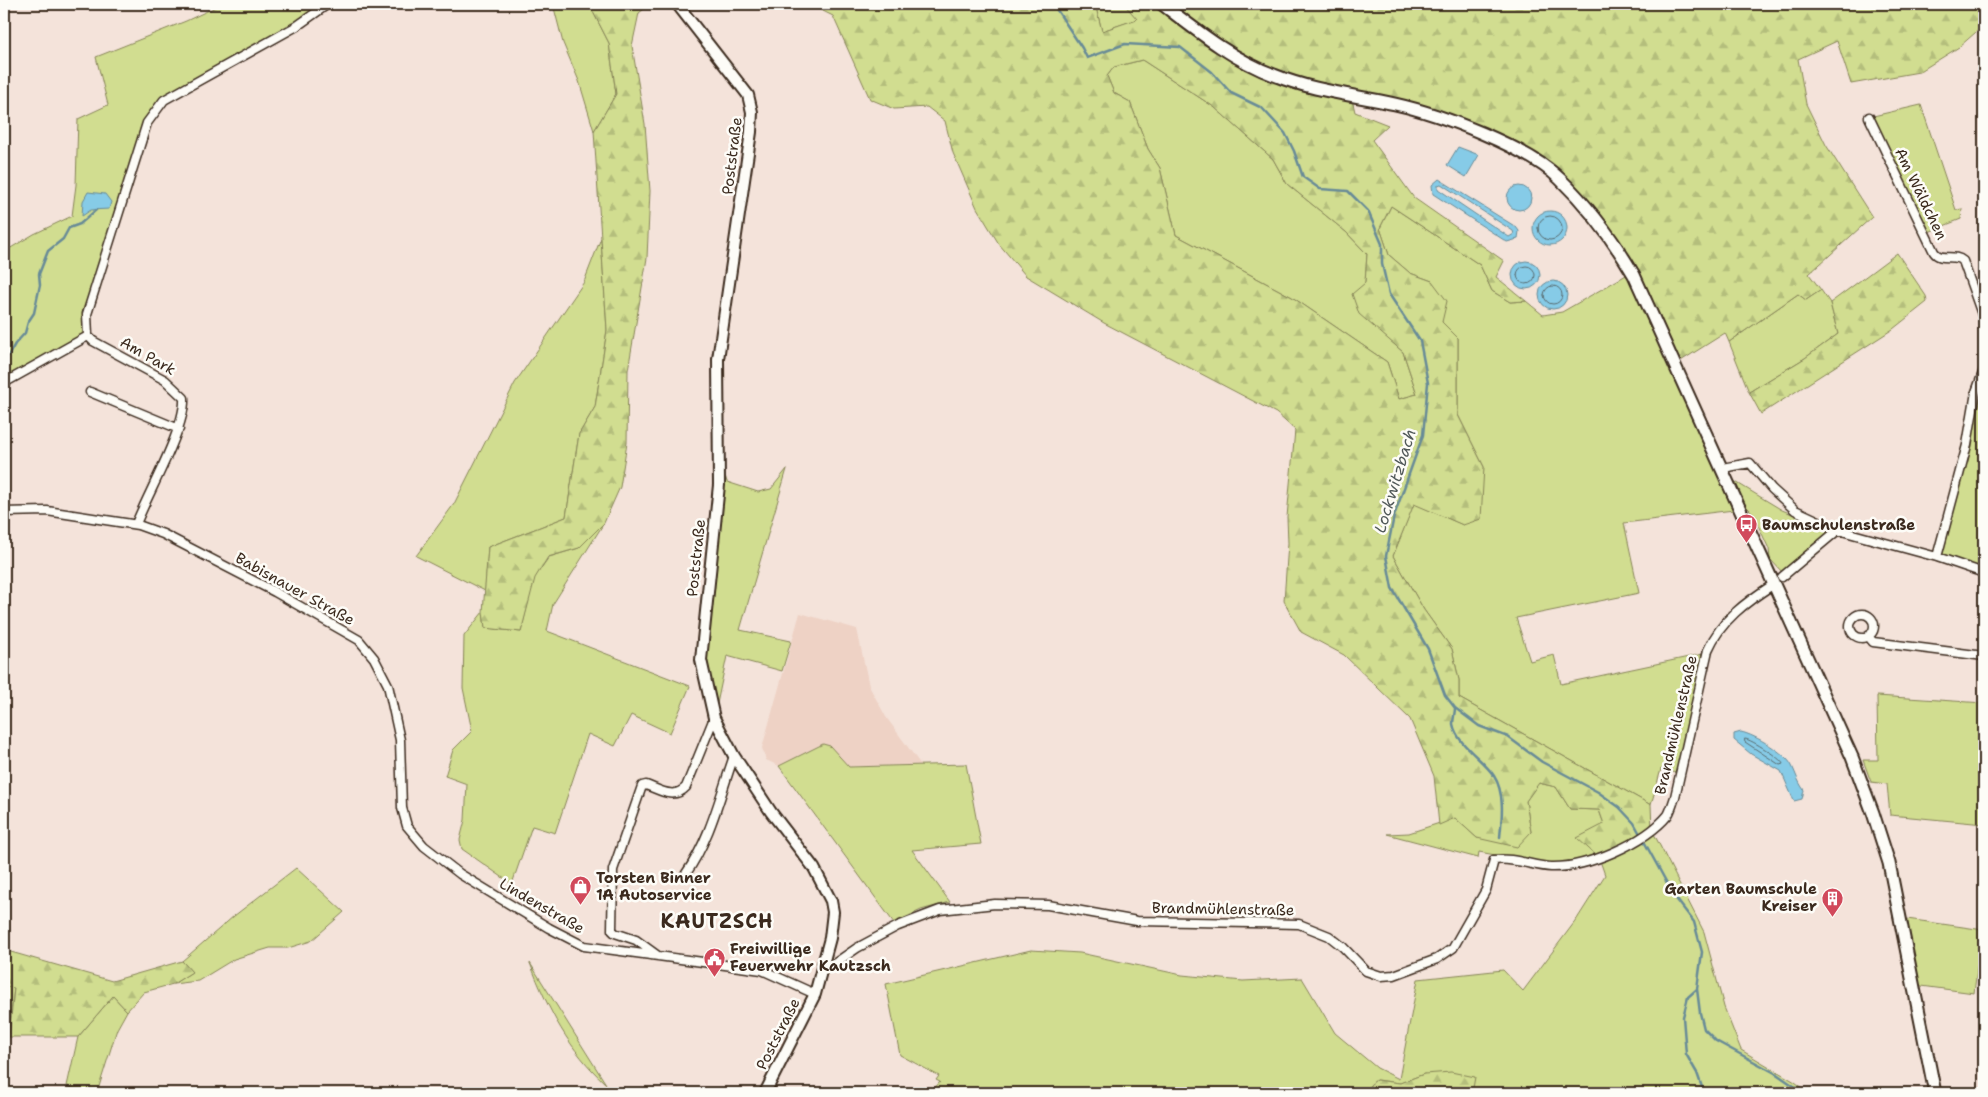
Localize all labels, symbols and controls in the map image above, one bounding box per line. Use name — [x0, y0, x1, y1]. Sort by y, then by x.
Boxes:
street label: Poststraße — [717, 116, 747, 196]
street label: Am Wäldchen — [1890, 145, 1952, 243]
street label: Am Park — [117, 332, 179, 380]
water label: Lockwitzbach — [1369, 426, 1421, 536]
bus stop icon: Baumschulenstraße — [1734, 513, 1758, 544]
place label: Baumschulenstraße — [1762, 515, 1915, 535]
street label: Poststraße — [682, 518, 710, 598]
street label: Babisnauer Straße — [232, 548, 358, 630]
street label: Brandmühlenstraße — [1650, 653, 1702, 797]
place label: Torsten Binner 1A Autoservice — [596, 868, 712, 905]
street label: Lindenstraße — [496, 874, 588, 938]
shop icon: Torsten Binner 1A Autoservice — [568, 875, 592, 906]
place label: Garten Baumschule Kreiser — [1665, 879, 1817, 916]
building icon: Garten Baumschule Kreiser — [1821, 886, 1845, 917]
street label: Brandmühlenstraße — [1152, 898, 1294, 920]
district label: KAUTZSCH — [661, 908, 773, 934]
place label: Freiwillige Feuerwehr Kautzsch — [730, 939, 891, 976]
public building icon: Freiwillige Feuerwehr Kautzsch — [702, 946, 726, 977]
street label: Poststraße — [751, 995, 805, 1073]

